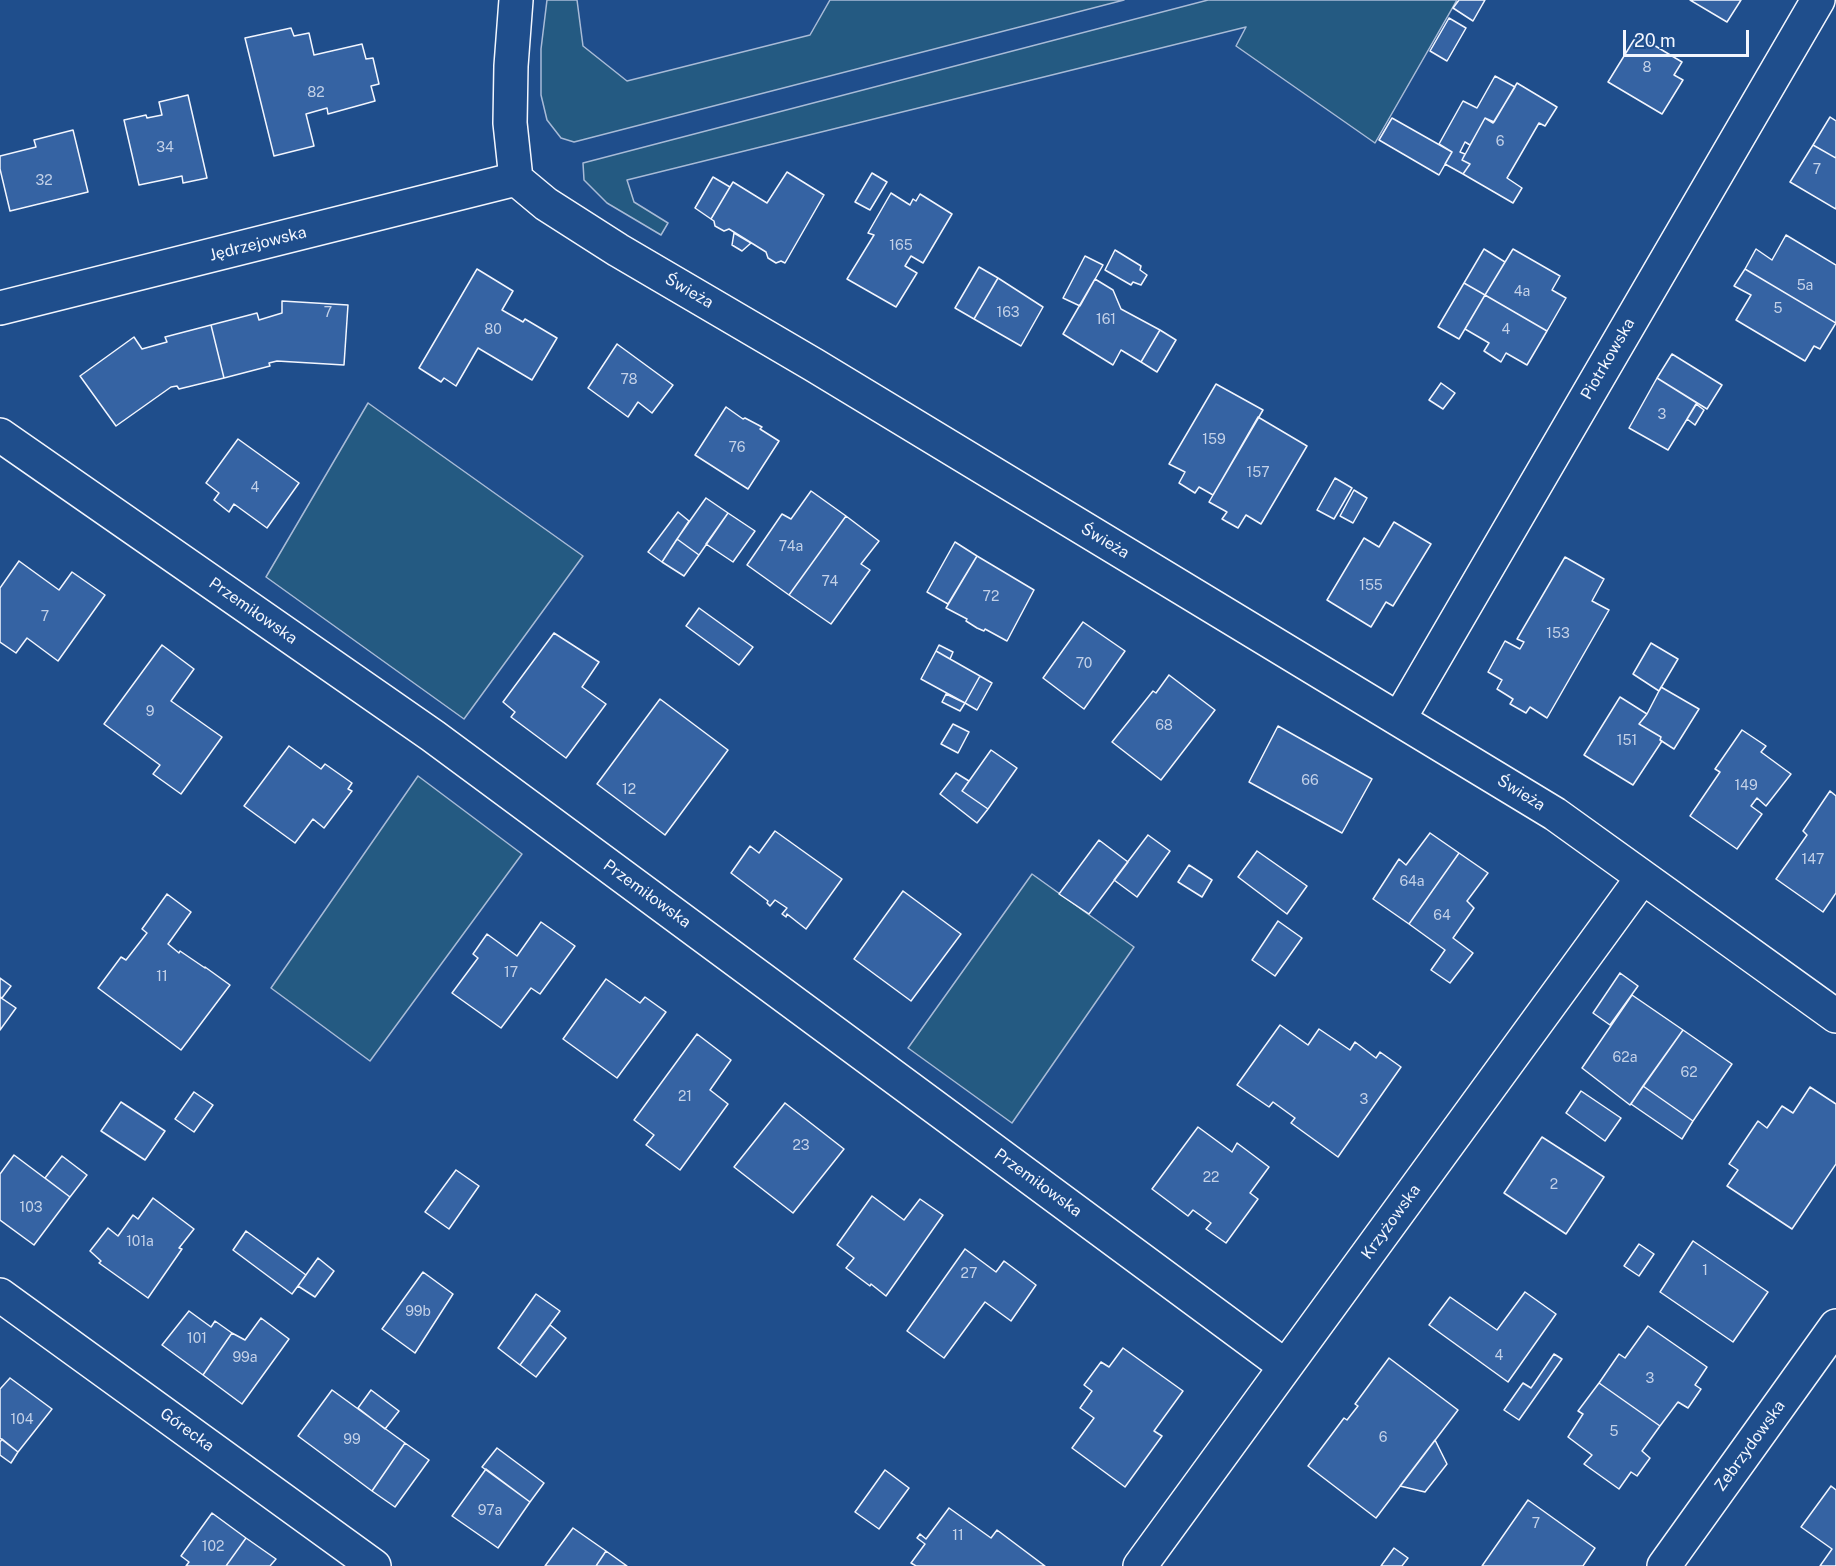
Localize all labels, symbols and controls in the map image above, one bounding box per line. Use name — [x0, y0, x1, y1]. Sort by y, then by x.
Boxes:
scale bar — [1626, 18, 1752, 56]
text: 20 m — [1634, 30, 1676, 51]
house number: 8 — [1642, 60, 1652, 76]
house number: 82 — [307, 85, 325, 101]
house number: 6 — [1496, 134, 1504, 150]
house number: 34 — [156, 140, 174, 156]
house number: 7 — [1813, 162, 1821, 178]
house number: 32 — [35, 173, 53, 189]
street label: Jędrzejowska — [208, 223, 308, 265]
house number: 165 — [889, 238, 913, 254]
street label: Świeża — [661, 269, 717, 313]
house number: 5a — [1797, 278, 1813, 294]
house number: 4a — [1514, 284, 1530, 300]
house number: 5 — [1774, 301, 1782, 317]
house number: 7 — [324, 305, 332, 321]
house number: 163 — [996, 305, 1020, 321]
house number: 161 — [1096, 312, 1116, 328]
street label: Piotrkowska — [1577, 315, 1639, 403]
house number: 80 — [484, 322, 502, 338]
house number: 4 — [1502, 322, 1510, 338]
house number: 78 — [620, 372, 638, 388]
house number: 3 — [1658, 407, 1666, 423]
house number: 159 — [1202, 432, 1226, 448]
house number: 76 — [729, 440, 745, 456]
house number: 157 — [1246, 465, 1270, 481]
house number: 4 — [251, 480, 259, 496]
street label: Świeża — [1077, 519, 1133, 563]
house number: 74a — [779, 539, 803, 555]
street label: Przemiłowska — [205, 573, 301, 649]
house number: 74 — [822, 574, 838, 590]
house number: 155 — [1359, 578, 1383, 594]
house number: 72 — [983, 589, 999, 605]
house number: 7 — [41, 609, 49, 625]
house number: 153 — [1546, 626, 1570, 642]
house number: 70 — [1076, 656, 1092, 672]
house number: 9 — [146, 704, 154, 720]
house number: 68 — [1155, 718, 1173, 734]
house number: 151 — [1617, 733, 1637, 749]
street label: Świeża — [1494, 771, 1548, 815]
house number: 66 — [1301, 773, 1319, 789]
house number: 149 — [1734, 778, 1758, 794]
house number: 12 — [622, 782, 636, 798]
house number: 147 — [1802, 852, 1824, 868]
street label: Przemiłowska — [600, 856, 694, 932]
house number: 64a — [1399, 874, 1425, 890]
house number: 64 — [1433, 908, 1451, 924]
house number: 17 — [504, 965, 518, 981]
house number: 11 — [156, 969, 168, 985]
house number: 62a — [1613, 1050, 1637, 1066]
house number: 62 — [1680, 1065, 1698, 1081]
house number: 21 — [678, 1089, 692, 1105]
house number: 3 — [1360, 1092, 1368, 1108]
house number: 23 — [792, 1138, 810, 1154]
street label: Przemiłowska — [991, 1145, 1085, 1221]
house number: 22 — [1203, 1170, 1219, 1186]
house number: 2 — [1550, 1177, 1558, 1193]
street label: Krzyżowska — [1357, 1181, 1425, 1263]
house number: 103 — [20, 1200, 42, 1216]
house number: 101a — [126, 1234, 154, 1250]
house number: 1 — [1702, 1263, 1708, 1279]
house number: 27 — [961, 1266, 977, 1282]
house number: 99b — [405, 1304, 431, 1320]
house number: 101 — [187, 1331, 207, 1347]
house number: 4 — [1495, 1348, 1503, 1364]
house number: 99a — [232, 1350, 258, 1366]
house number: 3 — [1646, 1371, 1654, 1387]
street label: Zebrzydowska — [1711, 1397, 1789, 1495]
street label: Górecka — [156, 1404, 218, 1456]
house number: 104 — [10, 1412, 34, 1428]
house number: 5 — [1610, 1424, 1618, 1440]
house number: 6 — [1379, 1430, 1387, 1446]
house number: 99 — [343, 1432, 361, 1448]
house number: 97a — [478, 1503, 502, 1519]
house number: 7 — [1532, 1516, 1540, 1532]
house number: 11 — [952, 1528, 964, 1544]
house number: 102 — [202, 1539, 224, 1555]

